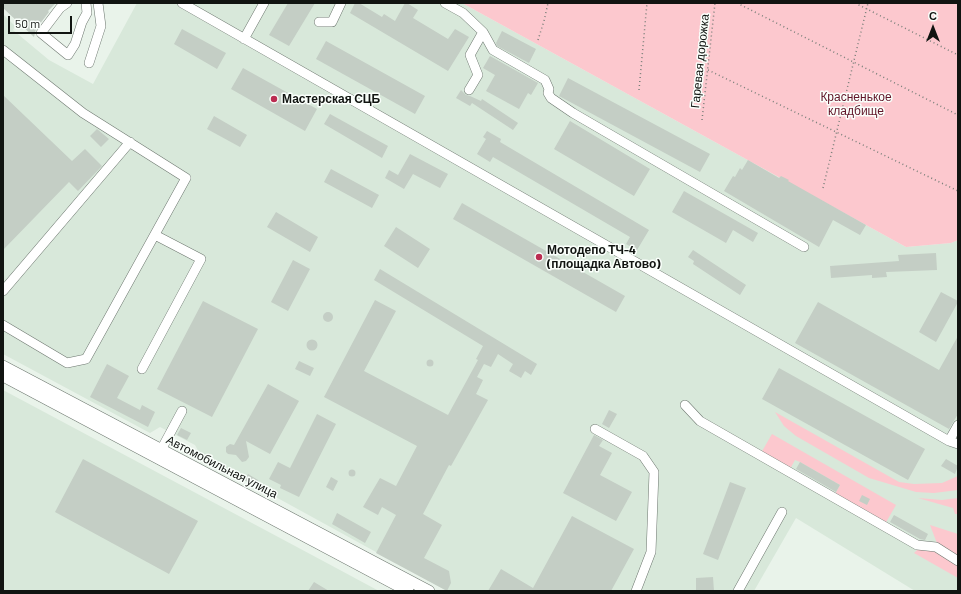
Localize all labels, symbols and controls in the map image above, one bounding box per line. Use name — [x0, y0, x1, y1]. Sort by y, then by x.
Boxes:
scale bar — [10, 8, 74, 34]
north arrow — [913, 8, 953, 48]
text: С — [929, 9, 937, 22]
street label: Гаревая дорожка — [688, 13, 712, 109]
text: 50 m — [15, 16, 40, 30]
park label: Красненькое кладбище — [820, 90, 892, 118]
place label: Мастерская СЦБ — [282, 92, 380, 106]
marker: Мастерская СЦБ — [269, 94, 279, 104]
place label: Мотодепо ТЧ-4 (площадка Автово) — [547, 243, 660, 271]
marker: Мотодепо ТЧ-4 (площадка Автово) — [534, 252, 544, 262]
street label: Автомобильная улица — [164, 433, 280, 501]

